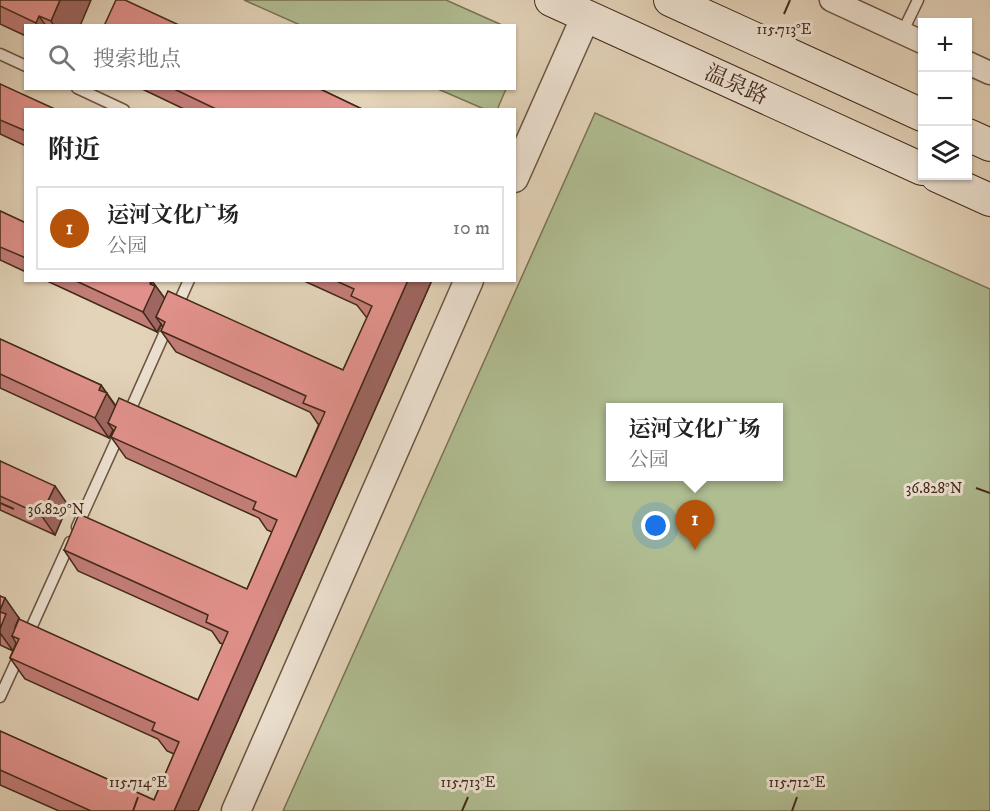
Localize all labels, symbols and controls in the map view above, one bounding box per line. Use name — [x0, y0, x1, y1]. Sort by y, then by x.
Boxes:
map controls — [918, 18, 972, 180]
button: + — [918, 18, 972, 72]
text: 115.713°E — [756, 20, 812, 39]
search box — [24, 24, 516, 90]
icon: search — [45, 41, 78, 74]
text: 搜索地点 — [93, 46, 181, 73]
street label: 温泉路 — [700, 59, 772, 111]
button: − — [918, 72, 972, 126]
button: layers — [918, 126, 972, 180]
text: 附近 — [48, 134, 100, 167]
text: 运河文化广场 — [107, 202, 239, 229]
text: 1 — [66, 216, 73, 241]
text: 10 m — [453, 216, 490, 241]
text: 公园 — [107, 234, 147, 259]
popup — [606, 403, 783, 481]
text: 运河文化广场 — [628, 416, 761, 443]
text: 公园 — [628, 448, 668, 473]
text: 36.828°N — [906, 479, 962, 498]
text: 36.829°N — [28, 500, 84, 519]
pin: 1 — [676, 500, 714, 550]
your location — [641, 511, 670, 540]
text: 115.714°E — [109, 773, 167, 792]
text: 115.713°E — [440, 773, 496, 792]
text: 115.712°E — [769, 773, 826, 792]

